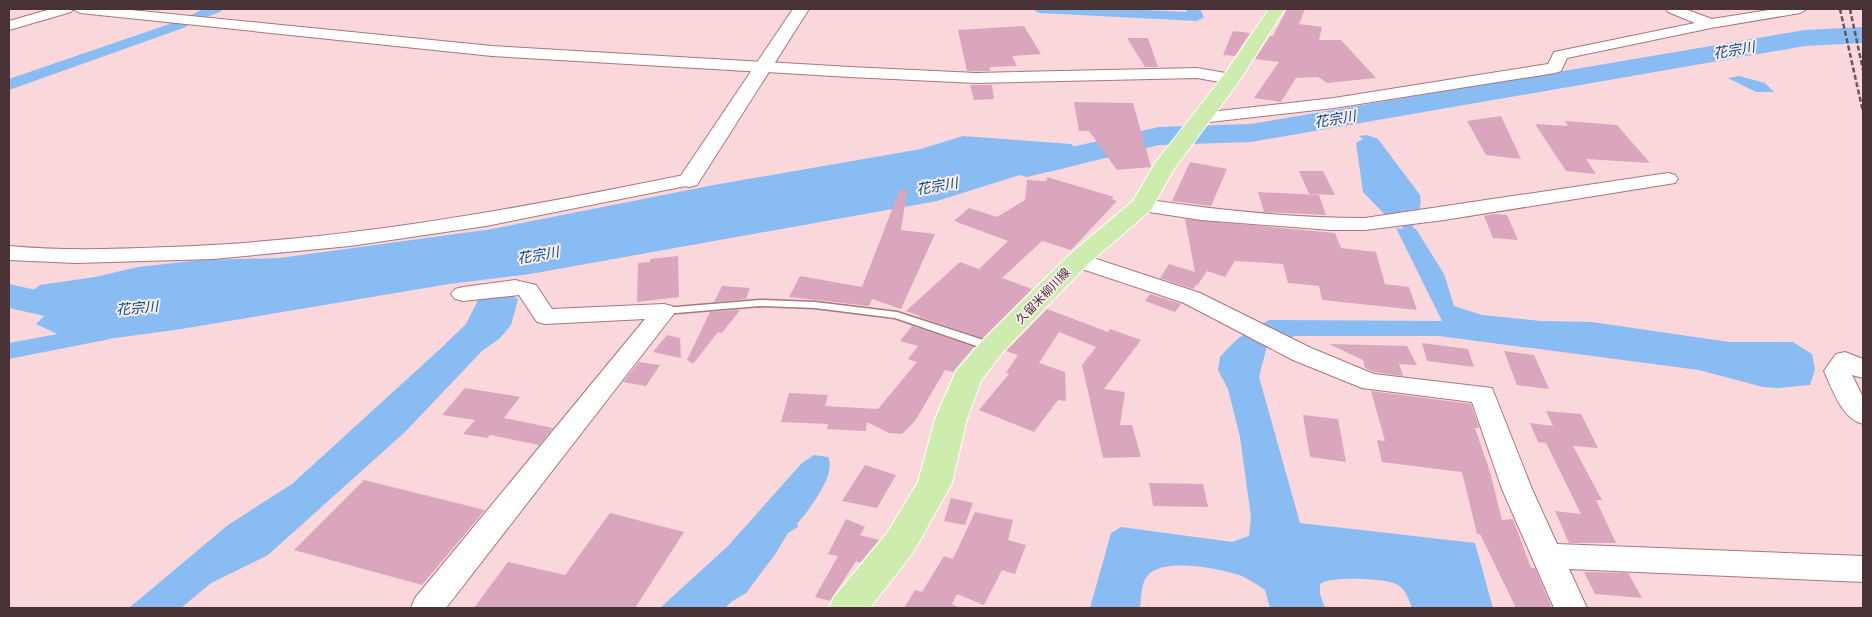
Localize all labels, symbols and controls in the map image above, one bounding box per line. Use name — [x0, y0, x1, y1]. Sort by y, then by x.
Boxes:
water label: 花宗川 — [1712, 37, 1758, 63]
water label: 花宗川 — [1313, 106, 1359, 132]
water label: 花宗川 — [915, 173, 961, 199]
water label: 花宗川 — [516, 242, 562, 268]
street label: 久留米柳川線 — [1012, 265, 1073, 327]
water label: 花宗川 — [115, 297, 161, 319]

